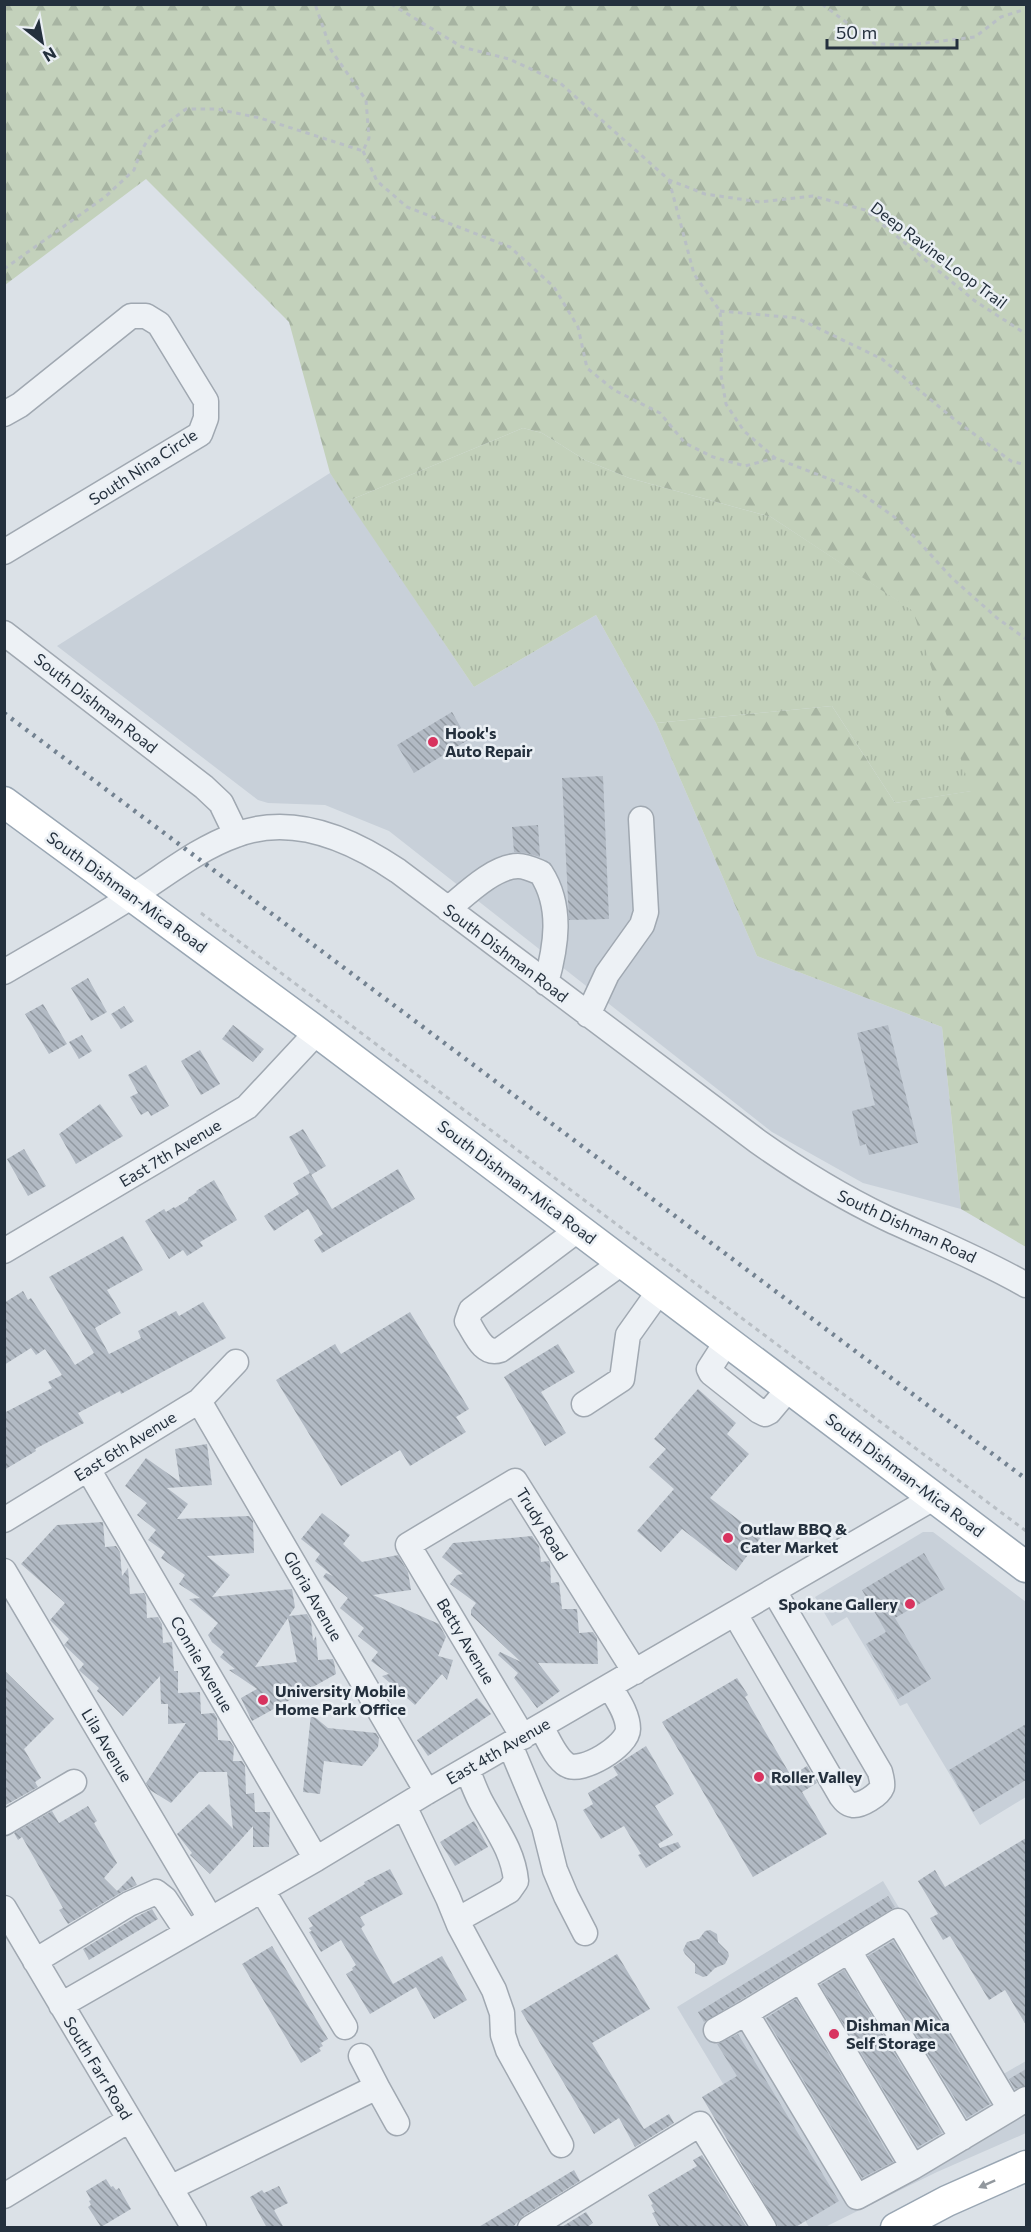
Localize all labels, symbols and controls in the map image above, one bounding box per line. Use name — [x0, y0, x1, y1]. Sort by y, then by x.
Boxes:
north arrow — [12, 12, 72, 72]
scale bar — [827, 12, 958, 50]
text: 50 m — [836, 21, 877, 43]
text: N — [40, 44, 60, 67]
street label: Deep Ravine Loop Trail — [867, 197, 1011, 312]
street label: South Nina Circle — [85, 425, 200, 509]
street label: South Dishman Road — [31, 649, 162, 757]
place label: Hook's Auto Repair — [445, 723, 533, 760]
marker: Hook's Auto Repair — [426, 735, 440, 749]
street label: South Dishman-Mica Road — [43, 827, 211, 956]
street label: South Dishman Road — [440, 900, 572, 1006]
street label: East 7th Avenue — [115, 1115, 224, 1190]
street label: South Dishman-Mica Road — [434, 1116, 600, 1247]
street label: South Dishman Road — [835, 1185, 980, 1266]
street label: East 6th Avenue — [70, 1407, 179, 1485]
street label: South Dishman-Mica Road — [822, 1409, 988, 1540]
street label: Trudy Road — [513, 1484, 572, 1564]
place label: Outlaw BBQ & Cater Market — [740, 1519, 848, 1556]
marker: Outlaw BBQ & Cater Market — [721, 1531, 735, 1545]
street label: Gloria Avenue — [280, 1547, 347, 1644]
place label: Spokane Gallery — [778, 1594, 898, 1613]
street label: Betty Avenue — [433, 1595, 499, 1687]
marker: Spokane Gallery — [903, 1597, 917, 1611]
street label: Connie Avenue — [167, 1612, 238, 1715]
place label: University Mobile Home Park Office — [275, 1681, 406, 1718]
marker: University Mobile Home Park Office — [256, 1693, 270, 1707]
street label: Lila Avenue — [78, 1705, 137, 1785]
street label: East 4th Avenue — [443, 1713, 553, 1788]
place label: Roller Valley — [771, 1767, 863, 1786]
marker: Roller Valley — [752, 1770, 766, 1784]
street label: South Farr Road — [60, 2013, 137, 2123]
place label: Dishman Mica Self Storage — [846, 2015, 950, 2052]
marker: Dishman Mica Self Storage — [827, 2027, 841, 2041]
one-way arrow — [978, 2179, 995, 2188]

